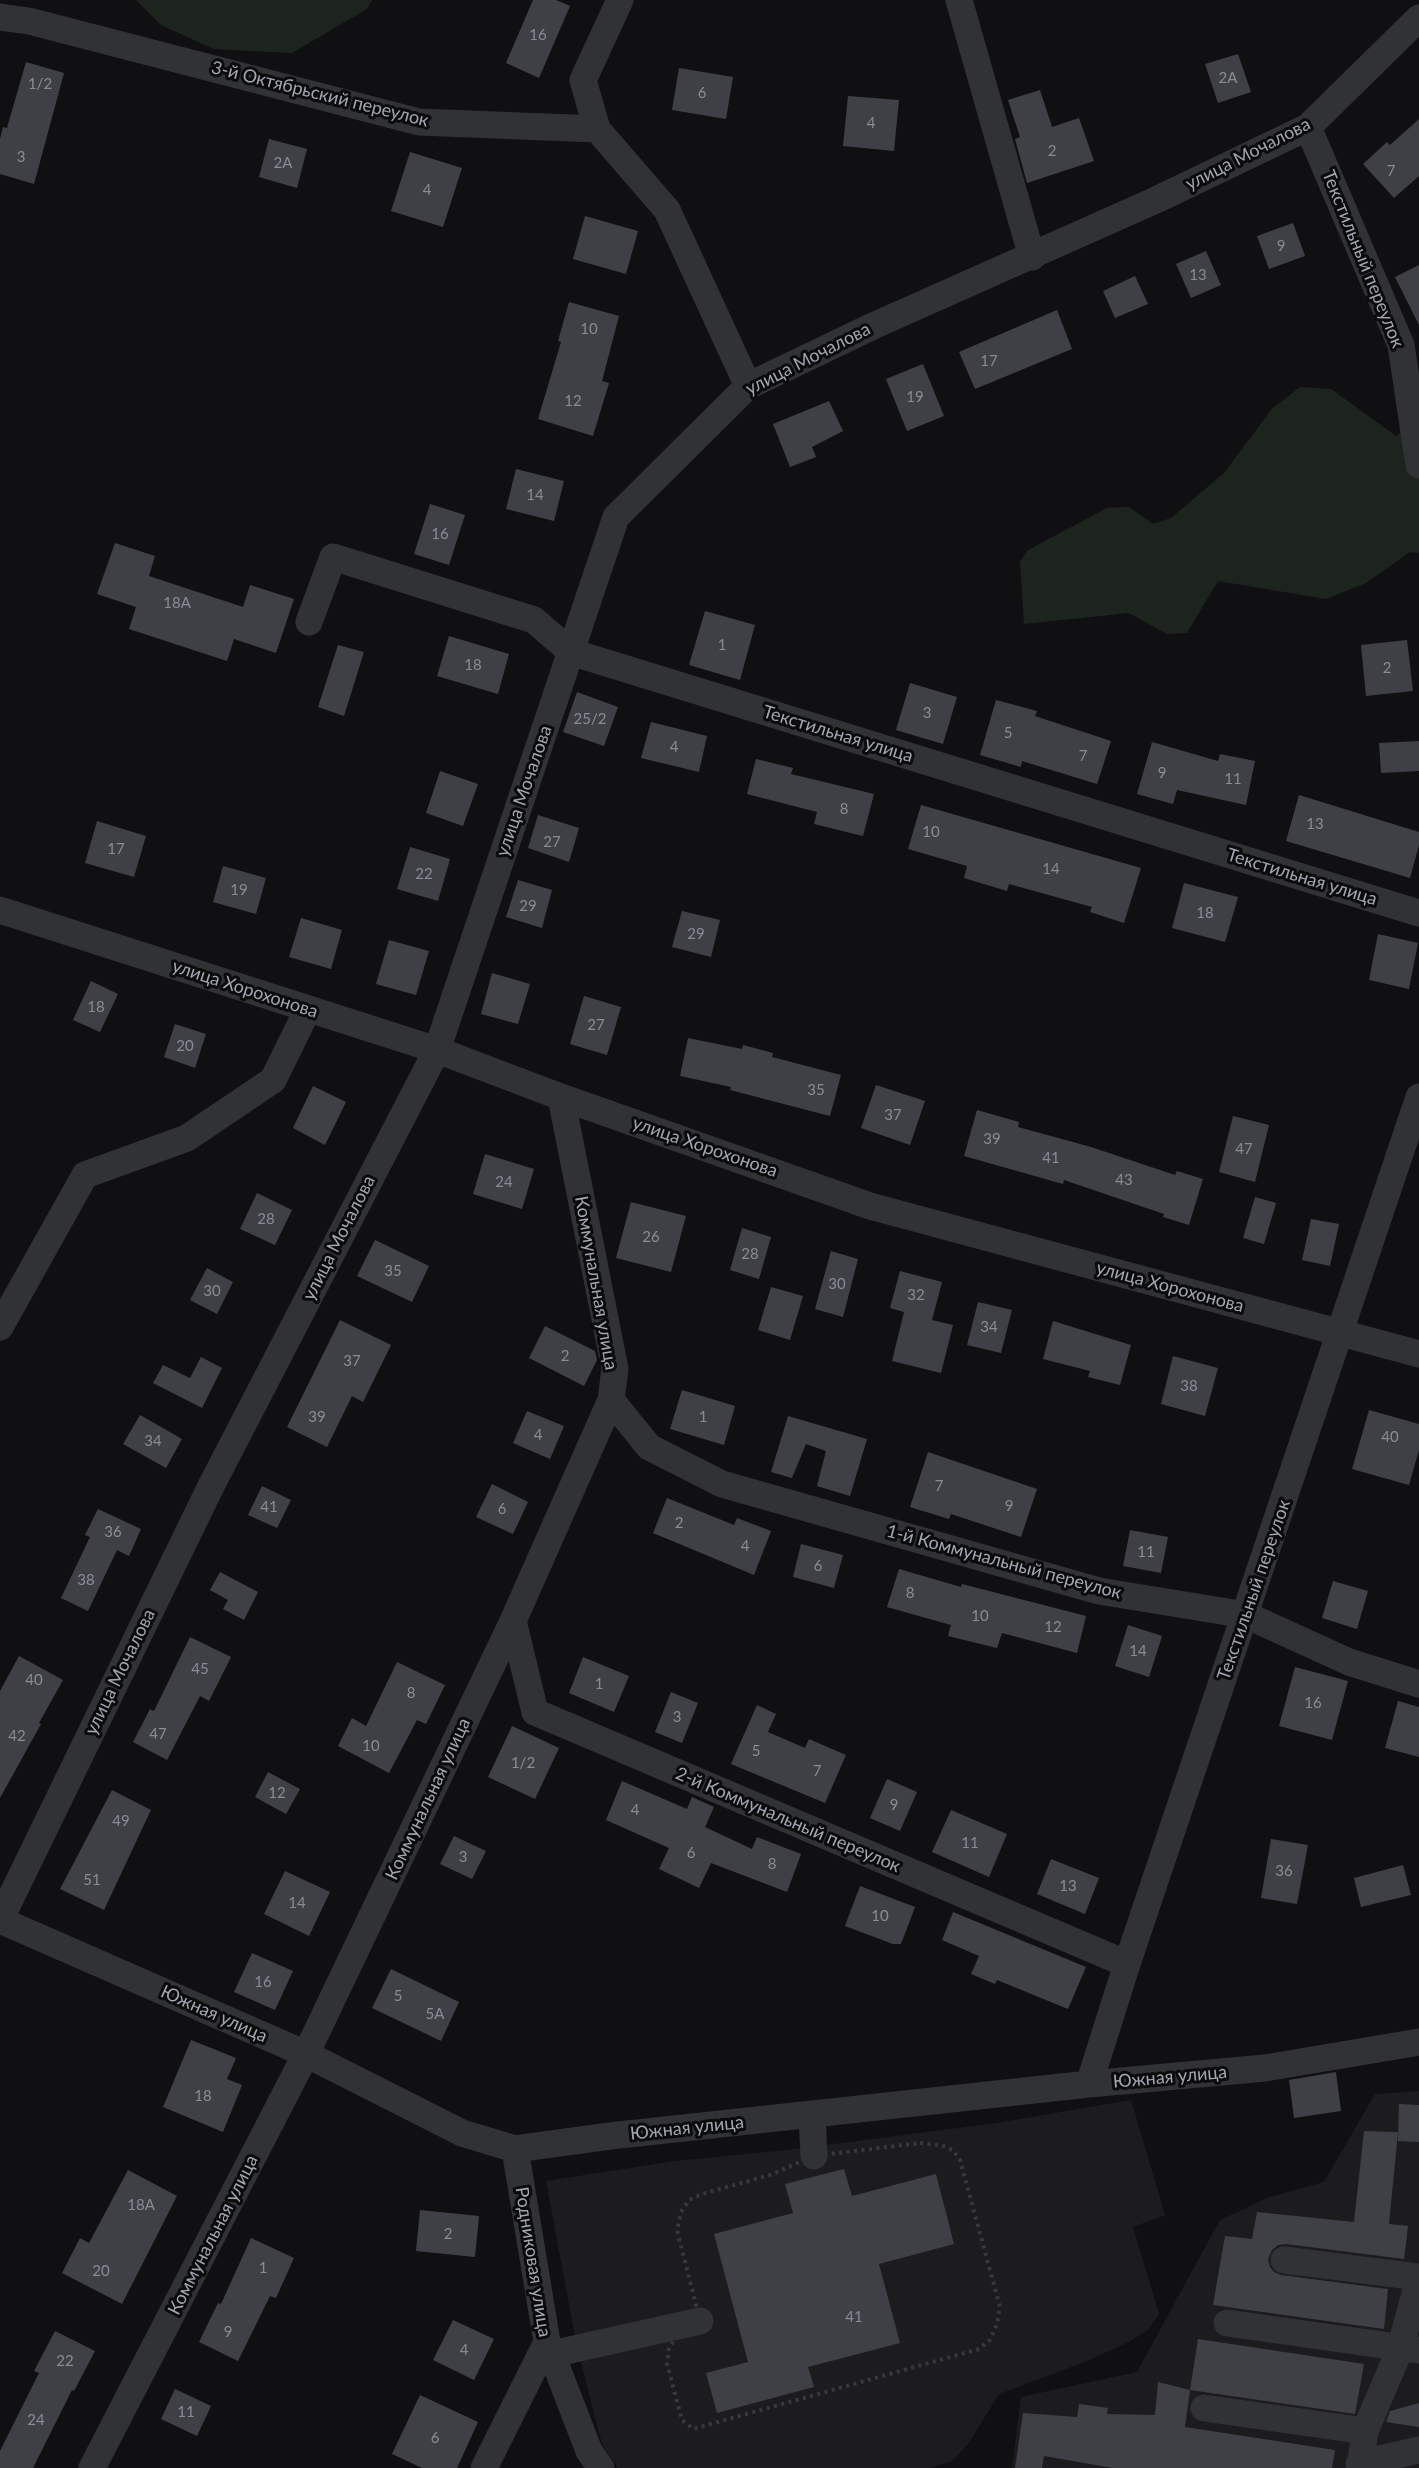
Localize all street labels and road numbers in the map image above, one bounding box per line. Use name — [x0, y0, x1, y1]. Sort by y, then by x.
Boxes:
street label: 3-й Октябрьский переулок — [209, 57, 431, 131]
street label: улица Мочалова — [1182, 113, 1314, 195]
street label: Текстильный переулок — [1317, 167, 1409, 351]
street label: улица Мочалова — [742, 318, 874, 400]
street label: Текстильная улица — [760, 701, 916, 767]
street label: улица Мочалова — [491, 723, 557, 859]
street label: Текстильная улица — [1224, 844, 1380, 910]
street label: улица Хорохонова — [169, 955, 321, 1023]
street label: улица Хорохонова — [630, 1112, 780, 1182]
street label: улица Мочалова — [298, 1172, 380, 1304]
street label: Коммунальная улица — [570, 1194, 622, 1372]
street label: улица Хорохонова — [1094, 1257, 1246, 1317]
street label: Текстильный переулок — [1213, 1497, 1295, 1683]
street label: 1-й Коммунальный переулок — [884, 1520, 1124, 1604]
street label: улица Мочалова — [80, 1606, 160, 1738]
street label: Коммунальная улица — [381, 1715, 475, 1883]
street label: 2-й Коммунальный переулок — [672, 1763, 904, 1877]
street label: Южная улица — [157, 1981, 271, 2047]
street label: Южная улица — [1112, 2061, 1228, 2093]
street label: Южная улица — [629, 2111, 745, 2145]
street label: Коммунальная улица — [163, 2152, 263, 2318]
street label: Родниковая улица — [510, 2185, 556, 2339]

